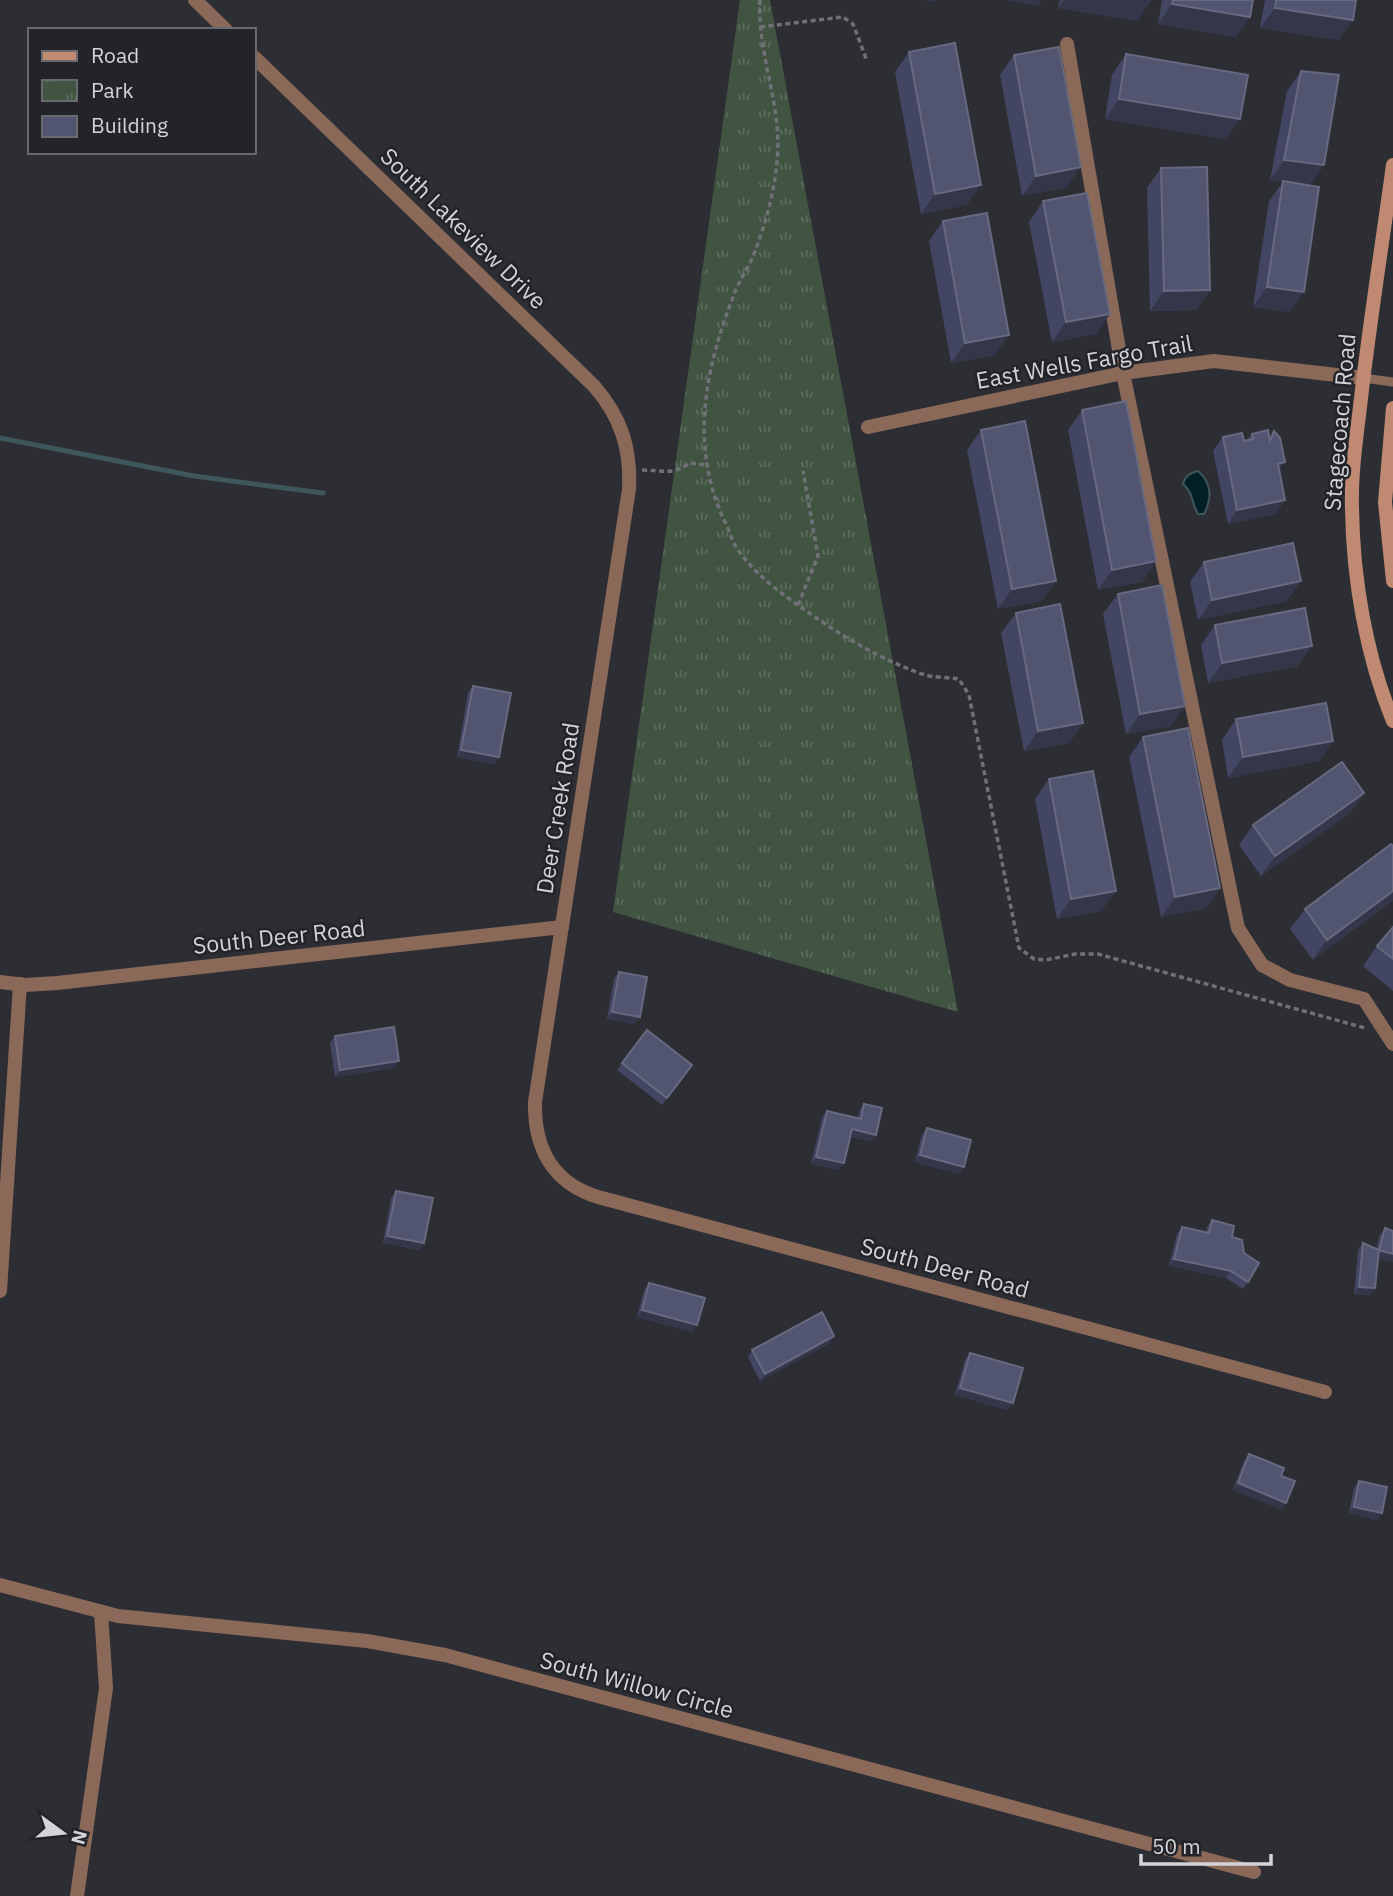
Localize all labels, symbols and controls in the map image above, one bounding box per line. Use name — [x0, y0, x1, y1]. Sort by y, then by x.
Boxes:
legend — [28, 28, 256, 154]
text: Road — [91, 41, 139, 69]
text: Park — [91, 76, 134, 104]
text: Building — [91, 111, 168, 139]
street label: South Lakeview Drive — [374, 141, 554, 315]
street label: East Wells Fargo Trail — [973, 327, 1195, 395]
street label: Stagecoach Road — [1316, 332, 1362, 512]
street label: Deer Creek Road — [529, 720, 585, 896]
street label: South Deer Road — [191, 912, 367, 960]
street label: South Deer Road — [857, 1230, 1033, 1304]
street label: South Willow Circle — [537, 1644, 737, 1724]
north arrow — [28, 1798, 98, 1868]
scale bar — [1141, 1822, 1270, 1866]
text: N — [66, 1828, 93, 1847]
text: 50 m — [1152, 1832, 1201, 1860]

